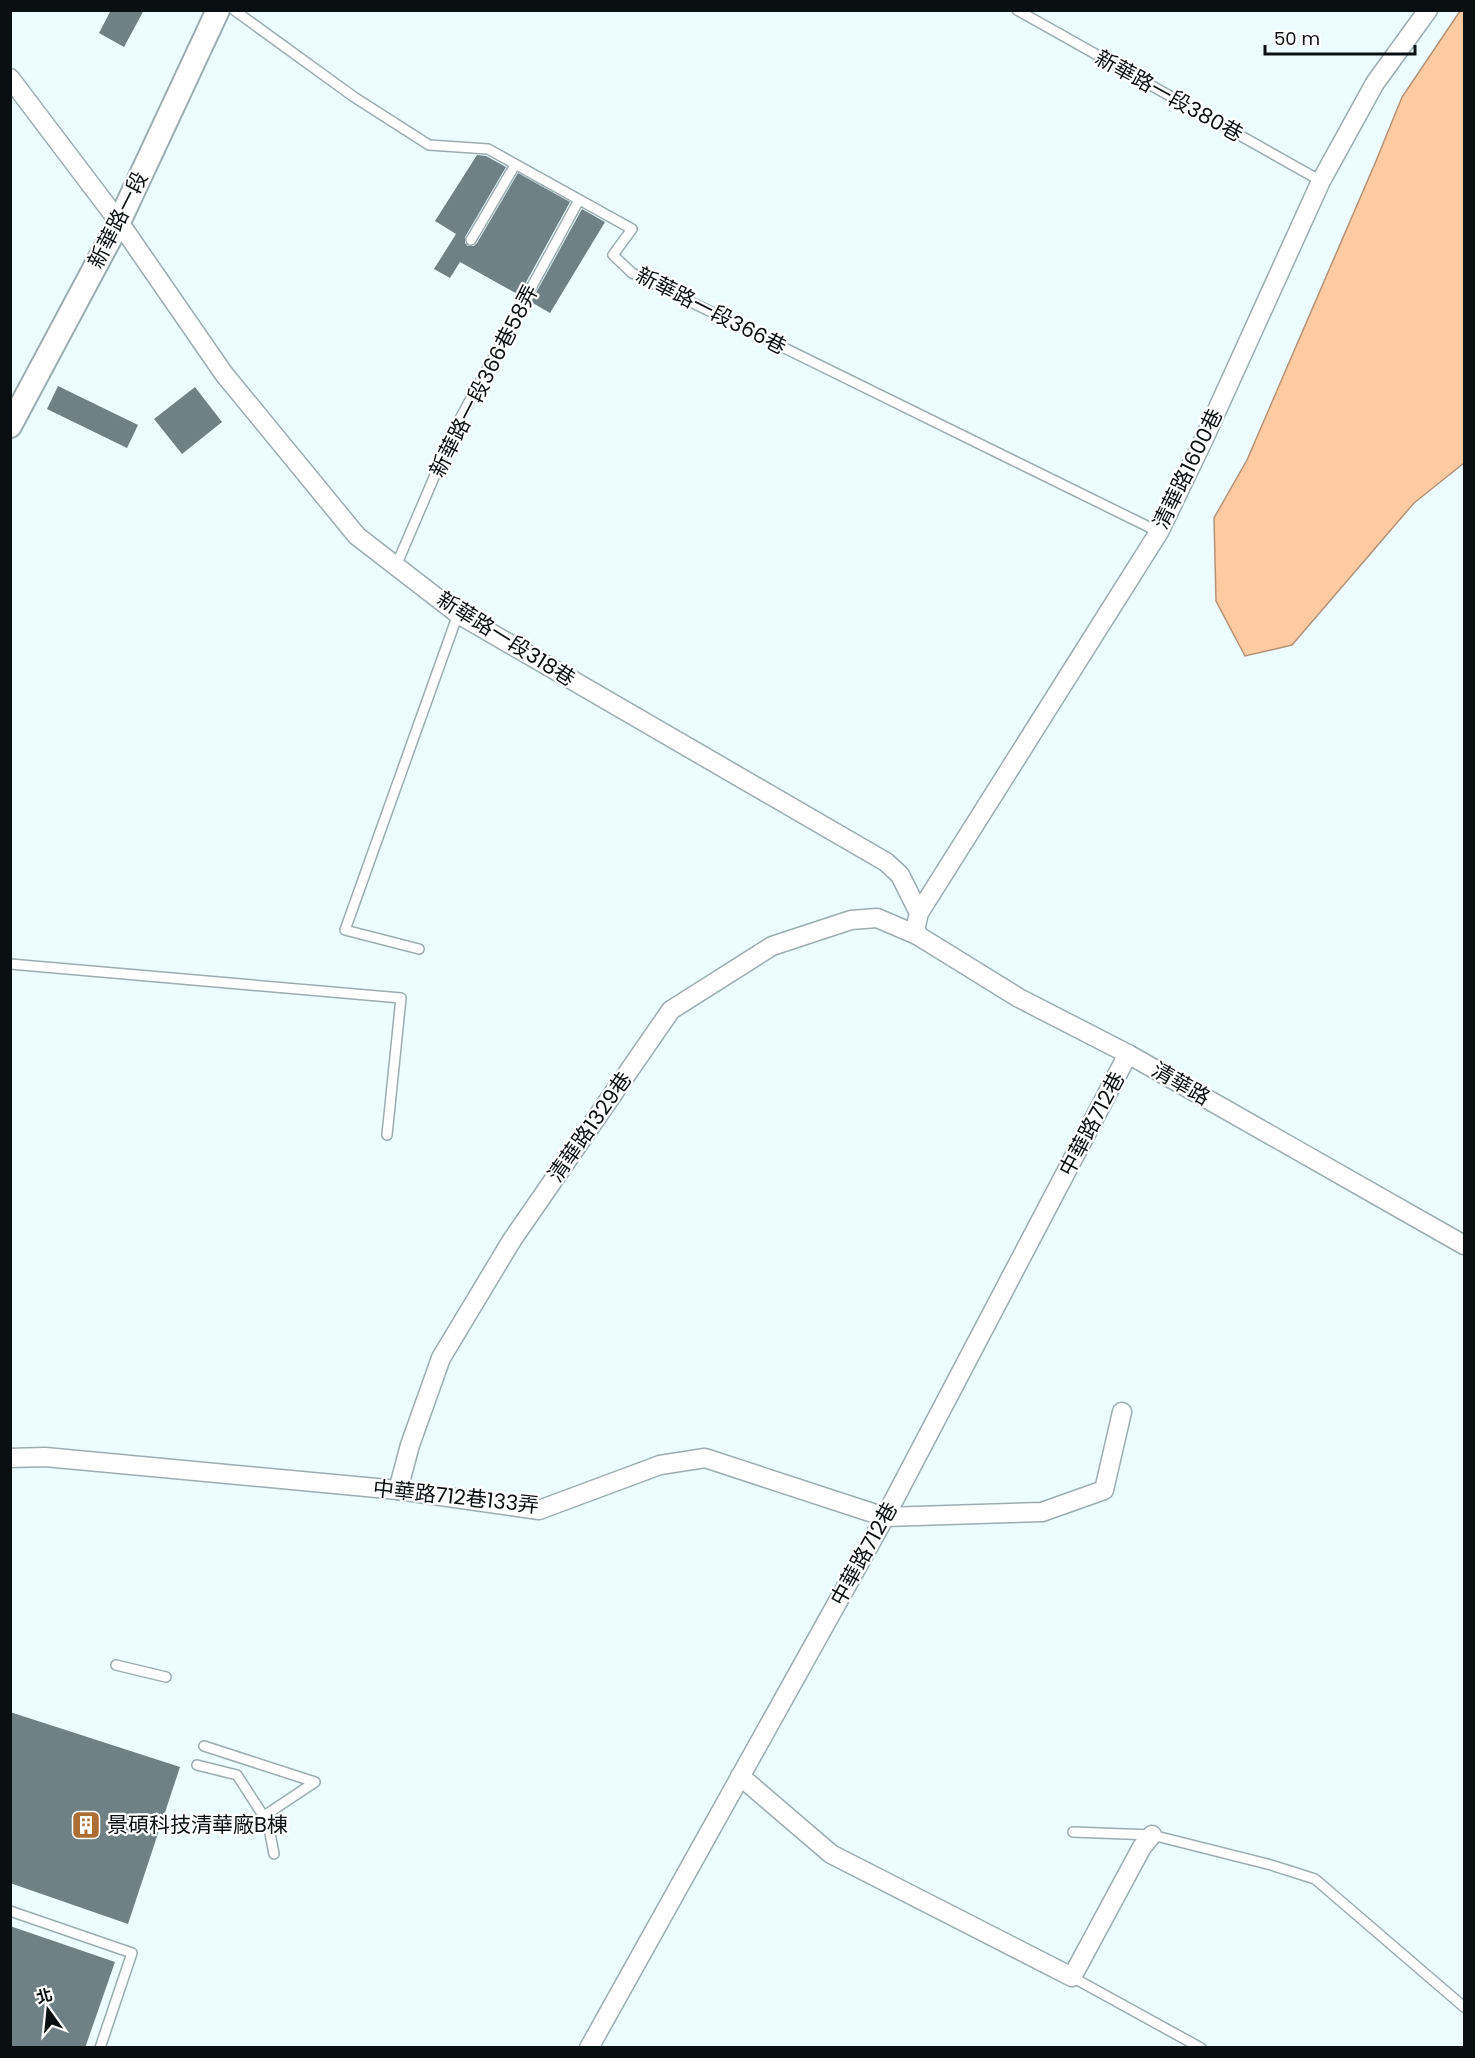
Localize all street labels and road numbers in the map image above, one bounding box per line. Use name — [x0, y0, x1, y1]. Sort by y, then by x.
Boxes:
street label: 新華路一段380巷 — [1090, 43, 1248, 148]
street label: 新華路一段 — [81, 166, 154, 273]
street label: 新華路一段366巷 — [631, 260, 791, 361]
street label: 新華路一段366巷58弄 — [422, 280, 545, 482]
street label: 清華路1600巷 — [1146, 404, 1229, 534]
street label: 新華路一段318巷 — [431, 584, 581, 693]
street label: 清華路 — [1147, 1055, 1216, 1112]
street label: 清華路1329巷 — [541, 1066, 638, 1188]
street label: 中華路712巷 — [1052, 1067, 1131, 1181]
street label: 中華路712巷133弄 — [372, 1473, 540, 1520]
street label: 中華路712巷 — [823, 1497, 904, 1611]

